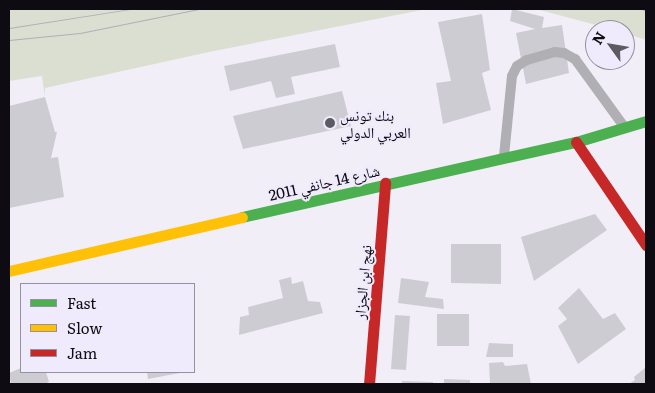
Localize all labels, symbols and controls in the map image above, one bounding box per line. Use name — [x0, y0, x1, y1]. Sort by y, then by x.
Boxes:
north arrow — [585, 20, 635, 70]
text: N — [587, 27, 610, 48]
place label: بنك تونس العربي الدولي — [340, 105, 411, 140]
marker: بنك تونس العربي الدولي — [324, 117, 336, 129]
street label: شارع 14 جانفي 2011 — [267, 160, 381, 204]
street label: نهج ابن الجزار — [350, 244, 374, 320]
legend — [20, 283, 195, 373]
text: Fast — [67, 291, 96, 314]
text: Slow — [67, 316, 102, 339]
text: Jam — [67, 341, 97, 364]

